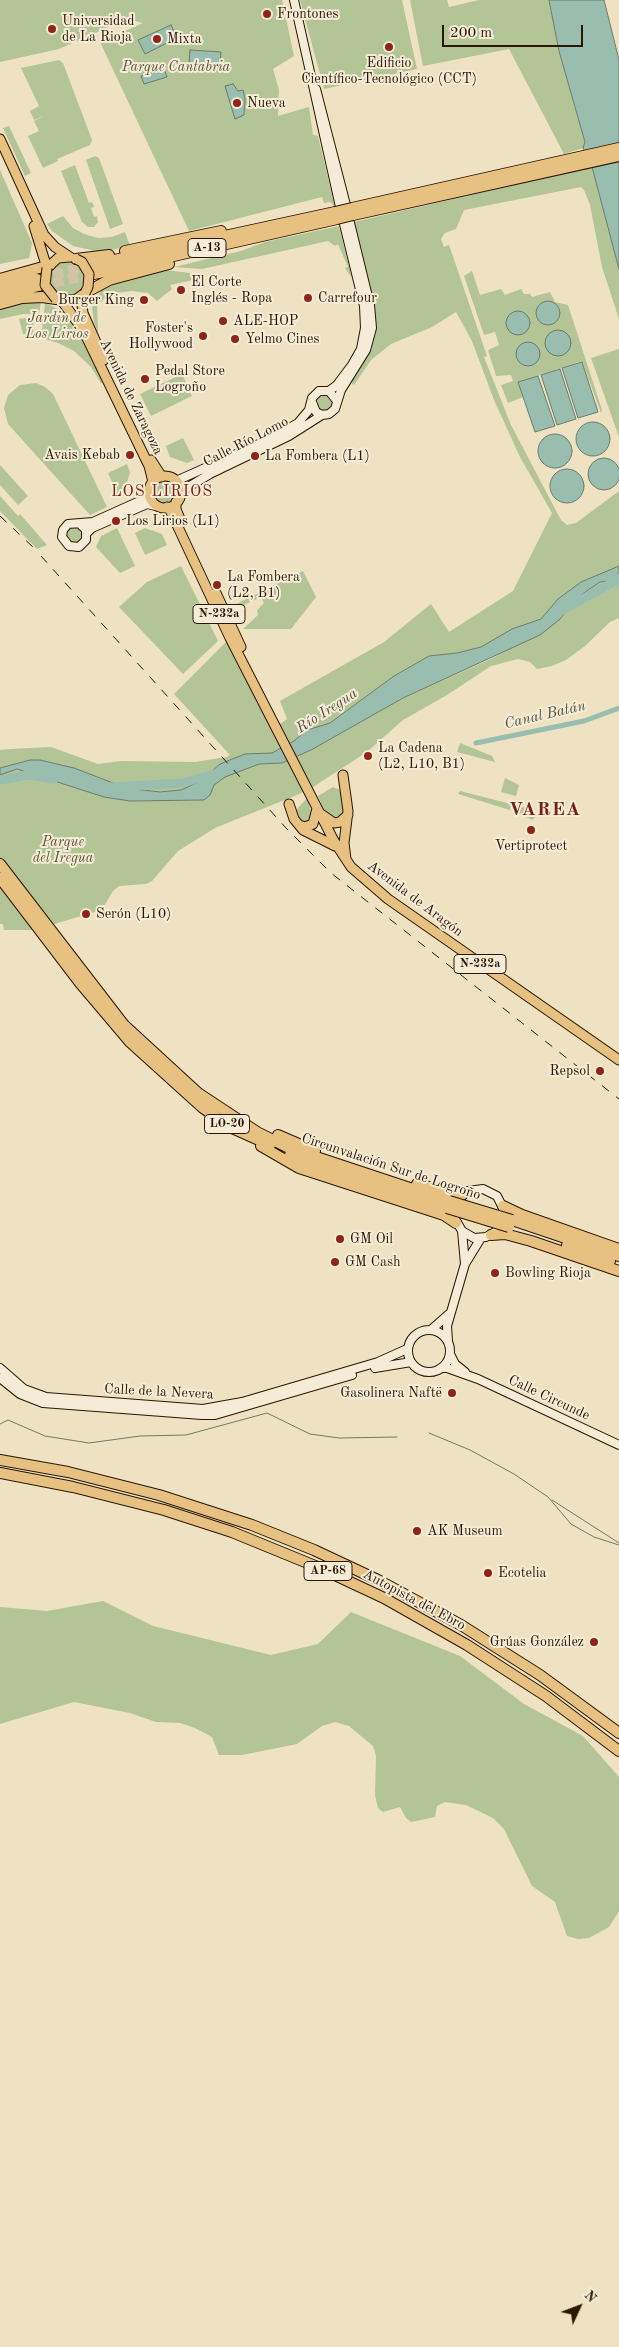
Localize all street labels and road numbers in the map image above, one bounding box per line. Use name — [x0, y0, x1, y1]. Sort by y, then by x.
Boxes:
road number: A-13 — [188, 238, 226, 258]
street label: Avenida de Zaragoza — [96, 337, 166, 457]
street label: Calle Río Lomo — [201, 413, 291, 471]
road number: N-232a — [193, 604, 245, 624]
street label: Avenida de Aragón — [364, 858, 466, 940]
road number: N-232a — [454, 954, 506, 974]
road number: LO-20 — [204, 1114, 250, 1134]
street label: Circunvalación Sur de Logroño — [299, 1130, 483, 1204]
street label: Calle Circunde — [506, 1372, 592, 1424]
street label: Calle de la Nevera — [104, 1381, 214, 1403]
road number: AP-68 — [304, 1562, 352, 1580]
street label: Autopista del Ebro — [360, 1566, 468, 1634]

